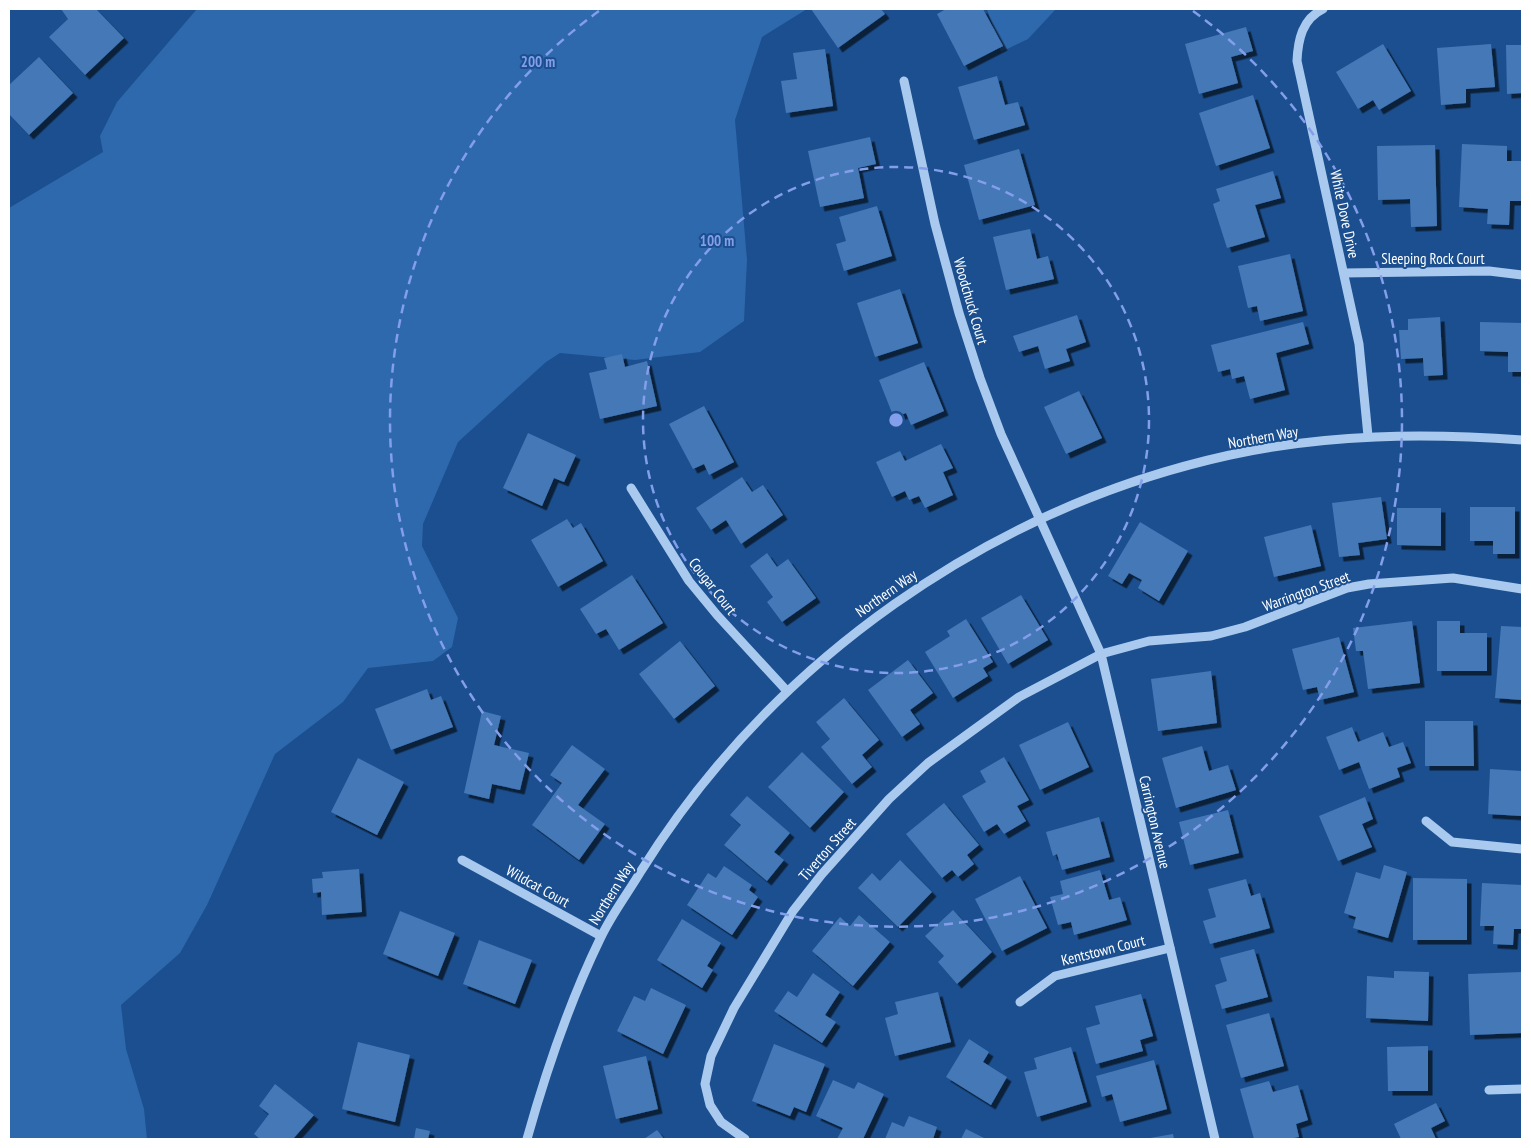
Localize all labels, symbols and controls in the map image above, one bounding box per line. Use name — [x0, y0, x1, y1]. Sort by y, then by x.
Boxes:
text: 200 m — [521, 52, 555, 71]
street label: White Dove Drive — [1326, 168, 1364, 260]
text: 100 m — [700, 231, 734, 250]
street label: Sleeping Rock Court — [1381, 249, 1485, 268]
street label: Woodchuck Court — [950, 255, 992, 347]
centre of rings — [887, 411, 905, 429]
street label: Northern Way — [1226, 421, 1300, 453]
street label: Cougar Court — [685, 554, 741, 618]
street label: Northern Way — [852, 565, 921, 621]
street label: Warrington Street — [1260, 566, 1352, 616]
street label: Carrington Avenue — [1135, 774, 1175, 870]
street label: Tiverton Street — [794, 813, 860, 885]
street label: Northern Way — [584, 858, 638, 928]
street label: Wildcat Court — [503, 861, 573, 911]
street label: Kentstown Court — [1059, 930, 1147, 970]

